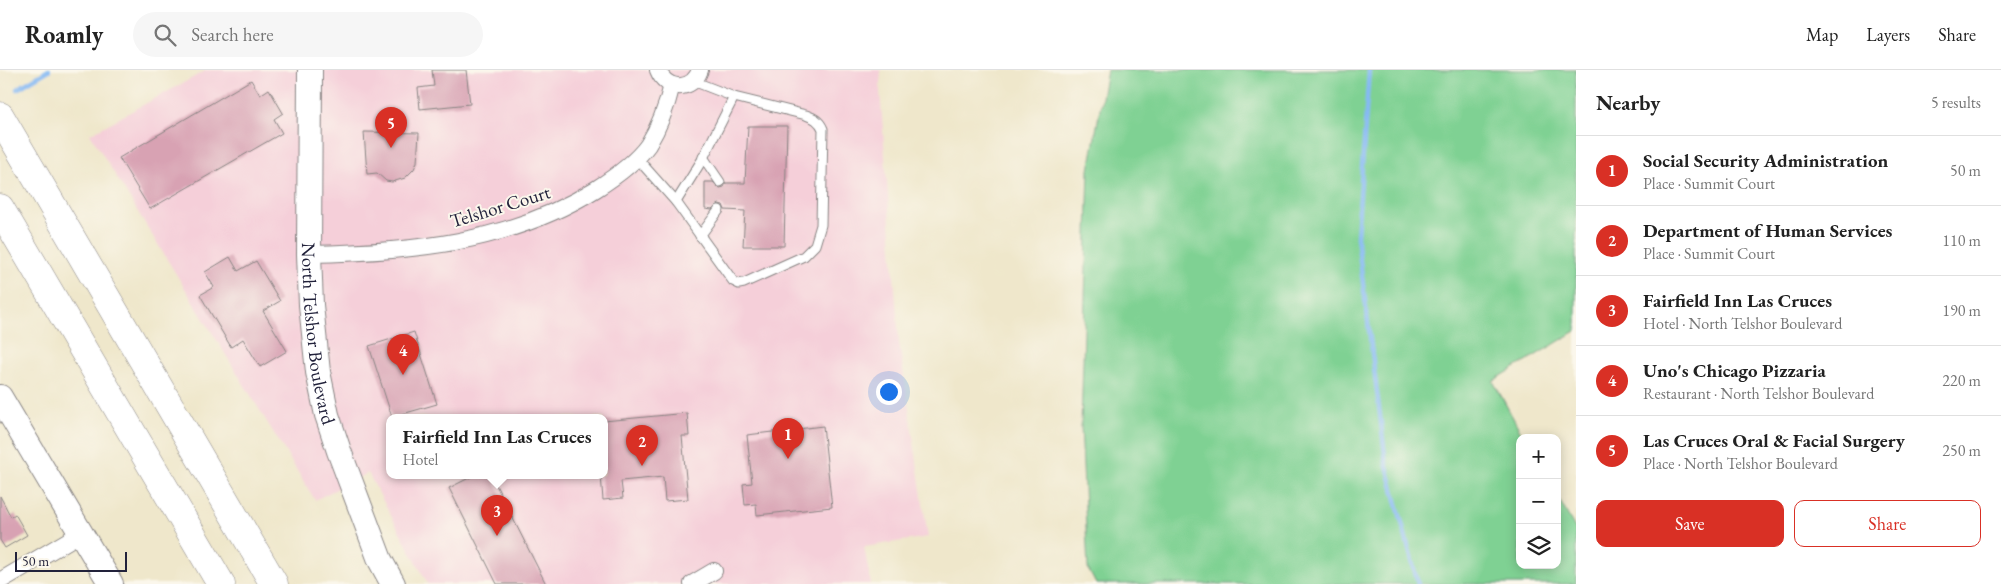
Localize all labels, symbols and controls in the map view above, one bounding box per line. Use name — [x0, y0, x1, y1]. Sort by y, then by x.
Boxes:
search box — [133, 12, 483, 57]
text: Roamly — [25, 19, 103, 50]
icon: search — [151, 21, 179, 49]
text: Search here — [191, 22, 274, 47]
text: Map — [1806, 23, 1838, 46]
text: Layers — [1866, 23, 1910, 46]
text: Share — [1938, 23, 1976, 46]
text: Nearby — [1596, 89, 1660, 116]
text: 5 results — [1931, 92, 1981, 113]
pin: 5 — [375, 107, 407, 148]
text: Social Security Administration — [1643, 148, 1888, 173]
text: 1 — [1608, 160, 1616, 181]
text: 50 m — [1950, 160, 1981, 181]
text: Place · Summit Court — [1643, 173, 1775, 194]
street label: Telshor Court — [447, 179, 553, 234]
text: Department of Human Services — [1643, 218, 1892, 243]
text: 2 — [1608, 230, 1616, 251]
text: 110 m — [1942, 230, 1981, 251]
street label: North Telshor Boulevard — [296, 243, 341, 428]
text: Place · Summit Court — [1643, 243, 1775, 264]
text: Fairfield Inn Las Cruces — [1643, 288, 1832, 313]
text: 3 — [1608, 300, 1616, 321]
text: 190 m — [1942, 300, 1981, 321]
text: Hotel · North Telshor Boulevard — [1643, 313, 1842, 334]
pin: 4 — [387, 334, 419, 375]
text: Uno's Chicago Pizzaria — [1643, 358, 1826, 383]
text: 4 — [1608, 370, 1616, 391]
text: 220 m — [1942, 370, 1981, 391]
your location — [876, 379, 902, 405]
text: Restaurant · North Telshor Boulevard — [1643, 383, 1874, 404]
popup — [386, 414, 608, 479]
pin: 1 — [772, 418, 804, 459]
text: Fairfield Inn Las Cruces — [402, 424, 592, 449]
pin: 2 — [626, 425, 658, 466]
text: Las Cruces Oral & Facial Surgery — [1643, 428, 1905, 453]
map controls — [1516, 434, 1561, 569]
button: + — [1516, 434, 1561, 479]
text: 5 — [1608, 440, 1616, 461]
text: 250 m — [1942, 440, 1981, 461]
text: Hotel — [402, 449, 438, 470]
text: Place · North Telshor Boulevard — [1643, 453, 1838, 474]
button: − — [1516, 479, 1561, 524]
pin: 3 — [481, 495, 513, 536]
button: Save — [1596, 500, 1784, 547]
button: Share — [1794, 500, 1981, 547]
button: layers — [1516, 524, 1561, 569]
scale bar — [15, 549, 128, 572]
text: 50 m — [22, 552, 49, 570]

